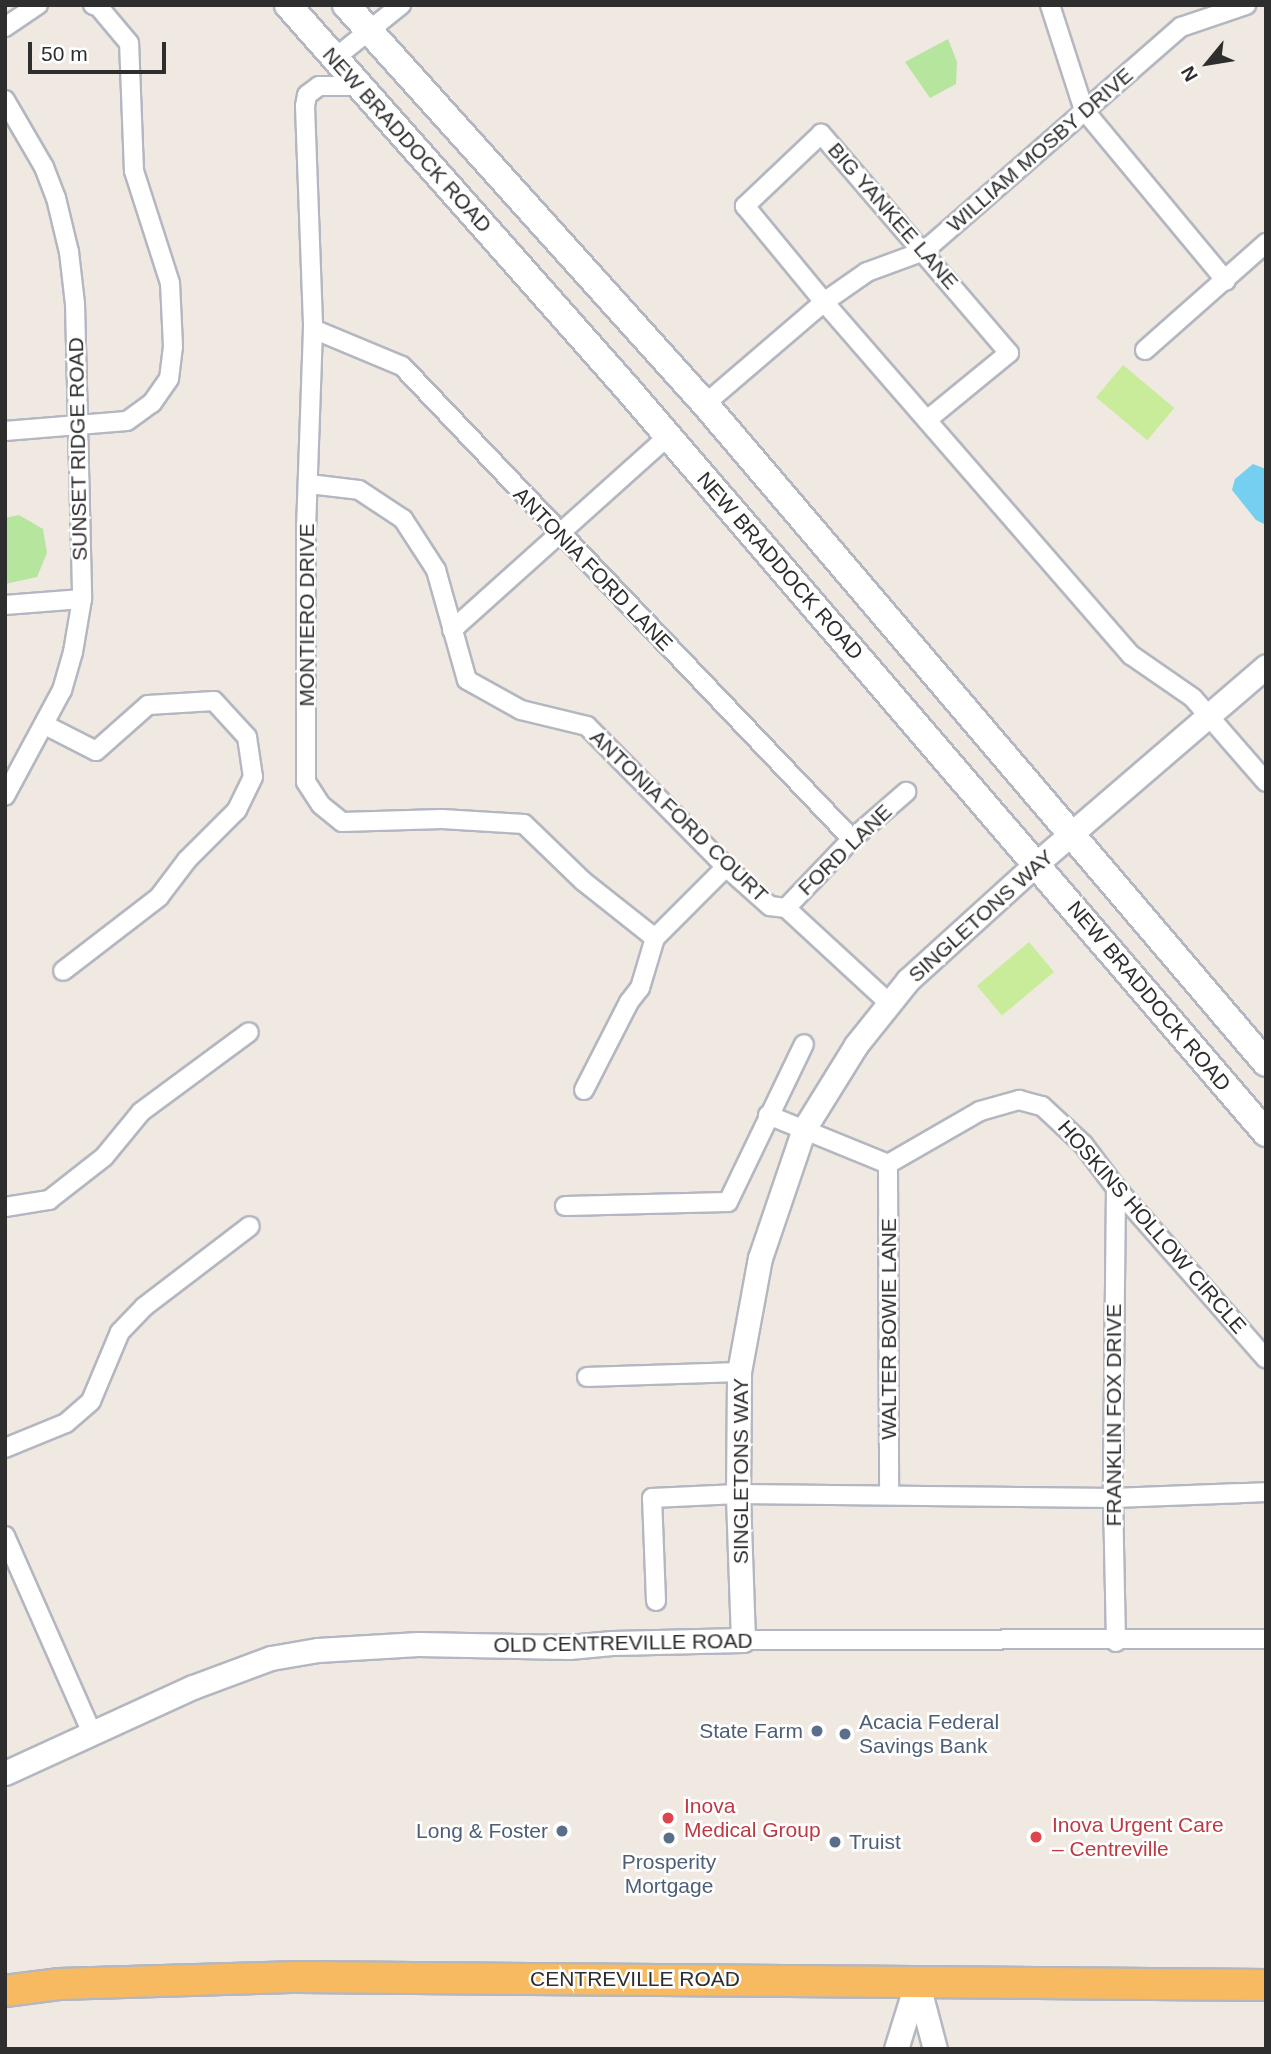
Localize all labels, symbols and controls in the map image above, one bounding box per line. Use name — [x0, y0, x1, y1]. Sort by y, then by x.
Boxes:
scale bar — [32, 28, 170, 72]
north arrow — [1173, 28, 1243, 98]
text: 50 m — [41, 42, 88, 65]
street label: NEW BRADDOCK ROAD — [317, 42, 497, 238]
street label: WILLIAM MOSBY DRIVE — [942, 62, 1138, 238]
text: N — [1177, 63, 1202, 85]
street label: BIG YANKEE LANE — [822, 137, 964, 295]
street label: SUNSET RIDGE ROAD — [63, 337, 93, 561]
street label: NEW BRADDOCK ROAD — [692, 467, 868, 665]
street label: ANTONIA FORD LANE — [508, 481, 678, 657]
street label: MONTIERO DRIVE — [294, 523, 320, 707]
street label: ANTONIA FORD COURT — [585, 724, 773, 908]
street label: FORD LANE — [793, 799, 897, 901]
street label: SINGLETONS WAY — [903, 844, 1059, 988]
street label: NEW BRADDOCK ROAD — [1062, 896, 1236, 1096]
street label: HOSKINS HOLLOW CIRCLE — [1053, 1115, 1251, 1339]
street label: WALTER BOWIE LANE — [876, 1218, 902, 1440]
street label: FRANKLIN FOX DRIVE — [1101, 1304, 1127, 1526]
street label: SINGLETONS WAY — [728, 1378, 754, 1564]
street label: OLD CENTREVILLE ROAD — [493, 1628, 753, 1658]
place label: Acacia Federal Savings Bank — [859, 1709, 999, 1759]
place label: State Farm — [699, 1718, 803, 1744]
marker: State Farm — [809, 1723, 825, 1739]
marker: Acacia Federal Savings Bank — [837, 1726, 853, 1742]
place label: Inova Medical Group — [684, 1793, 821, 1843]
marker: Inova Medical Group — [658, 1808, 678, 1828]
place label: Inova Urgent Care – Centreville — [1052, 1812, 1224, 1862]
place label: Long & Foster — [416, 1818, 548, 1844]
marker: Long & Foster — [554, 1823, 570, 1839]
marker: Inova Urgent Care – Centreville — [1026, 1827, 1046, 1847]
place label: Truist — [849, 1829, 901, 1855]
marker: Prosperity Mortgage — [661, 1830, 677, 1846]
marker: Truist — [827, 1834, 843, 1850]
place label: Prosperity Mortgage — [622, 1849, 716, 1899]
street label: CENTREVILLE ROAD — [530, 1966, 740, 1992]

